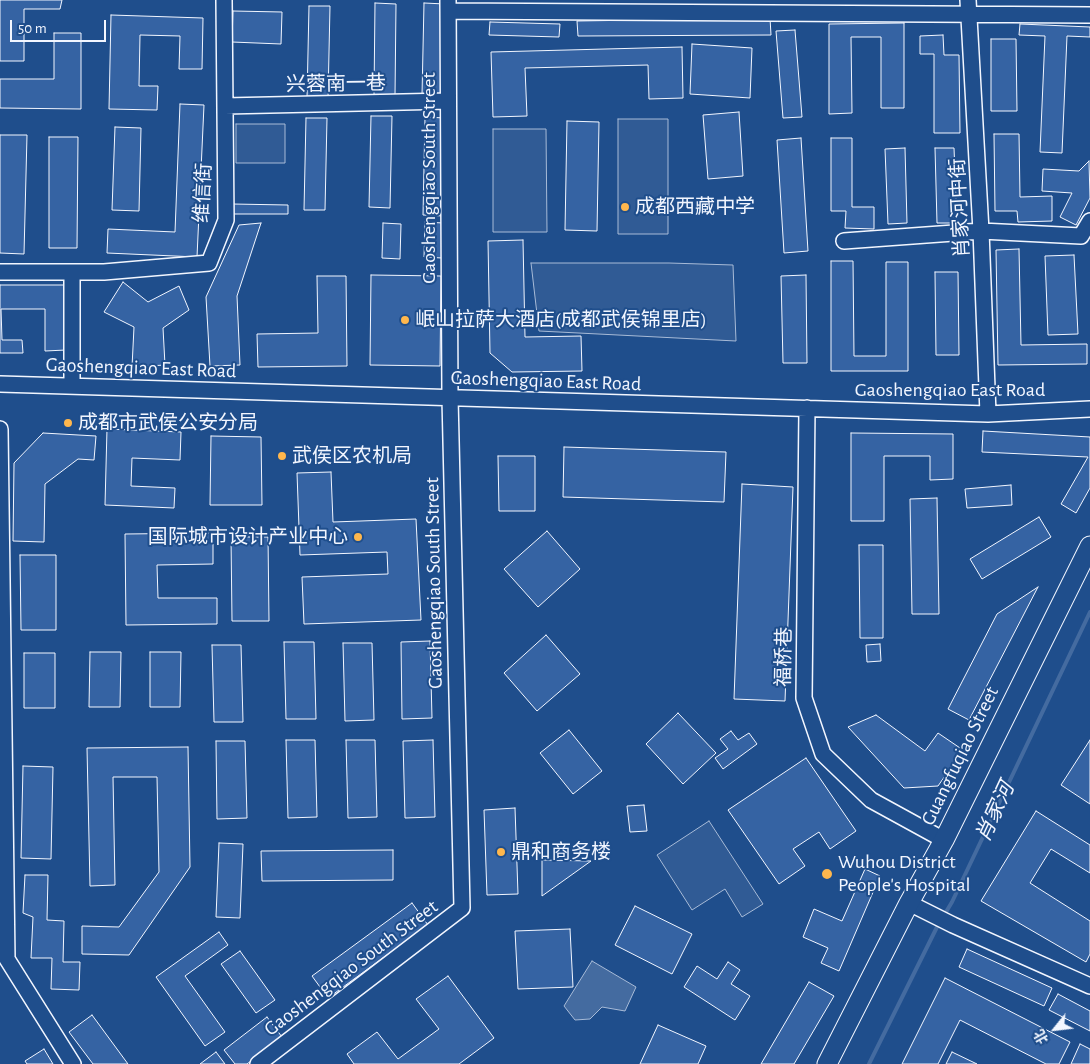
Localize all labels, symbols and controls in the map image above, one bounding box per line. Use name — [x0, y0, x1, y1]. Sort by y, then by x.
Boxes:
scale bar — [12, 10, 109, 42]
text: 50 m — [18, 21, 47, 36]
street label: 兴蓉南一巷 — [286, 71, 386, 97]
street label: Gaoshengqiao South Street — [417, 72, 441, 284]
street label: 肖家河中街 — [945, 157, 975, 259]
street label: 维信街 — [189, 162, 217, 224]
place label: 成都西藏中学 — [635, 195, 755, 219]
marker: 成都西藏中学 — [619, 201, 631, 213]
place label: 岷山拉萨大酒店(成都武侯锦里店) — [415, 308, 707, 332]
marker: 岷山拉萨大酒店(成都武侯锦里店) — [399, 314, 411, 326]
street label: Gaoshengqiao East Road — [45, 353, 237, 383]
street label: Gaoshengqiao East Road — [450, 366, 642, 396]
street label: Gaoshengqiao East Road — [855, 378, 1045, 402]
place label: 成都市武侯公安分局 — [78, 411, 258, 435]
marker: 成都市武侯公安分局 — [62, 417, 74, 429]
place label: 武侯区农机局 — [292, 444, 412, 468]
marker: 武侯区农机局 — [276, 450, 288, 462]
street label: Gaoshengqiao South Street — [420, 477, 448, 689]
place label: 国际城市设计产业中心 — [148, 525, 348, 549]
marker: 国际城市设计产业中心 — [352, 531, 364, 543]
street label: 福桥巷 — [771, 627, 797, 687]
street label: Guangfuqiao Street — [916, 683, 1004, 829]
water label: 肖家河 — [970, 778, 1020, 846]
place label: 鼎和商务楼 — [511, 840, 611, 864]
marker: 鼎和商务楼 — [495, 846, 507, 858]
place label: Wuhou District People's Hospital — [838, 850, 971, 897]
marker: Wuhou District People's Hospital — [820, 867, 834, 881]
street label: Gaoshengqiao South Street — [259, 895, 443, 1041]
north arrow — [1030, 1004, 1080, 1054]
text: 北 — [1032, 1027, 1051, 1046]

